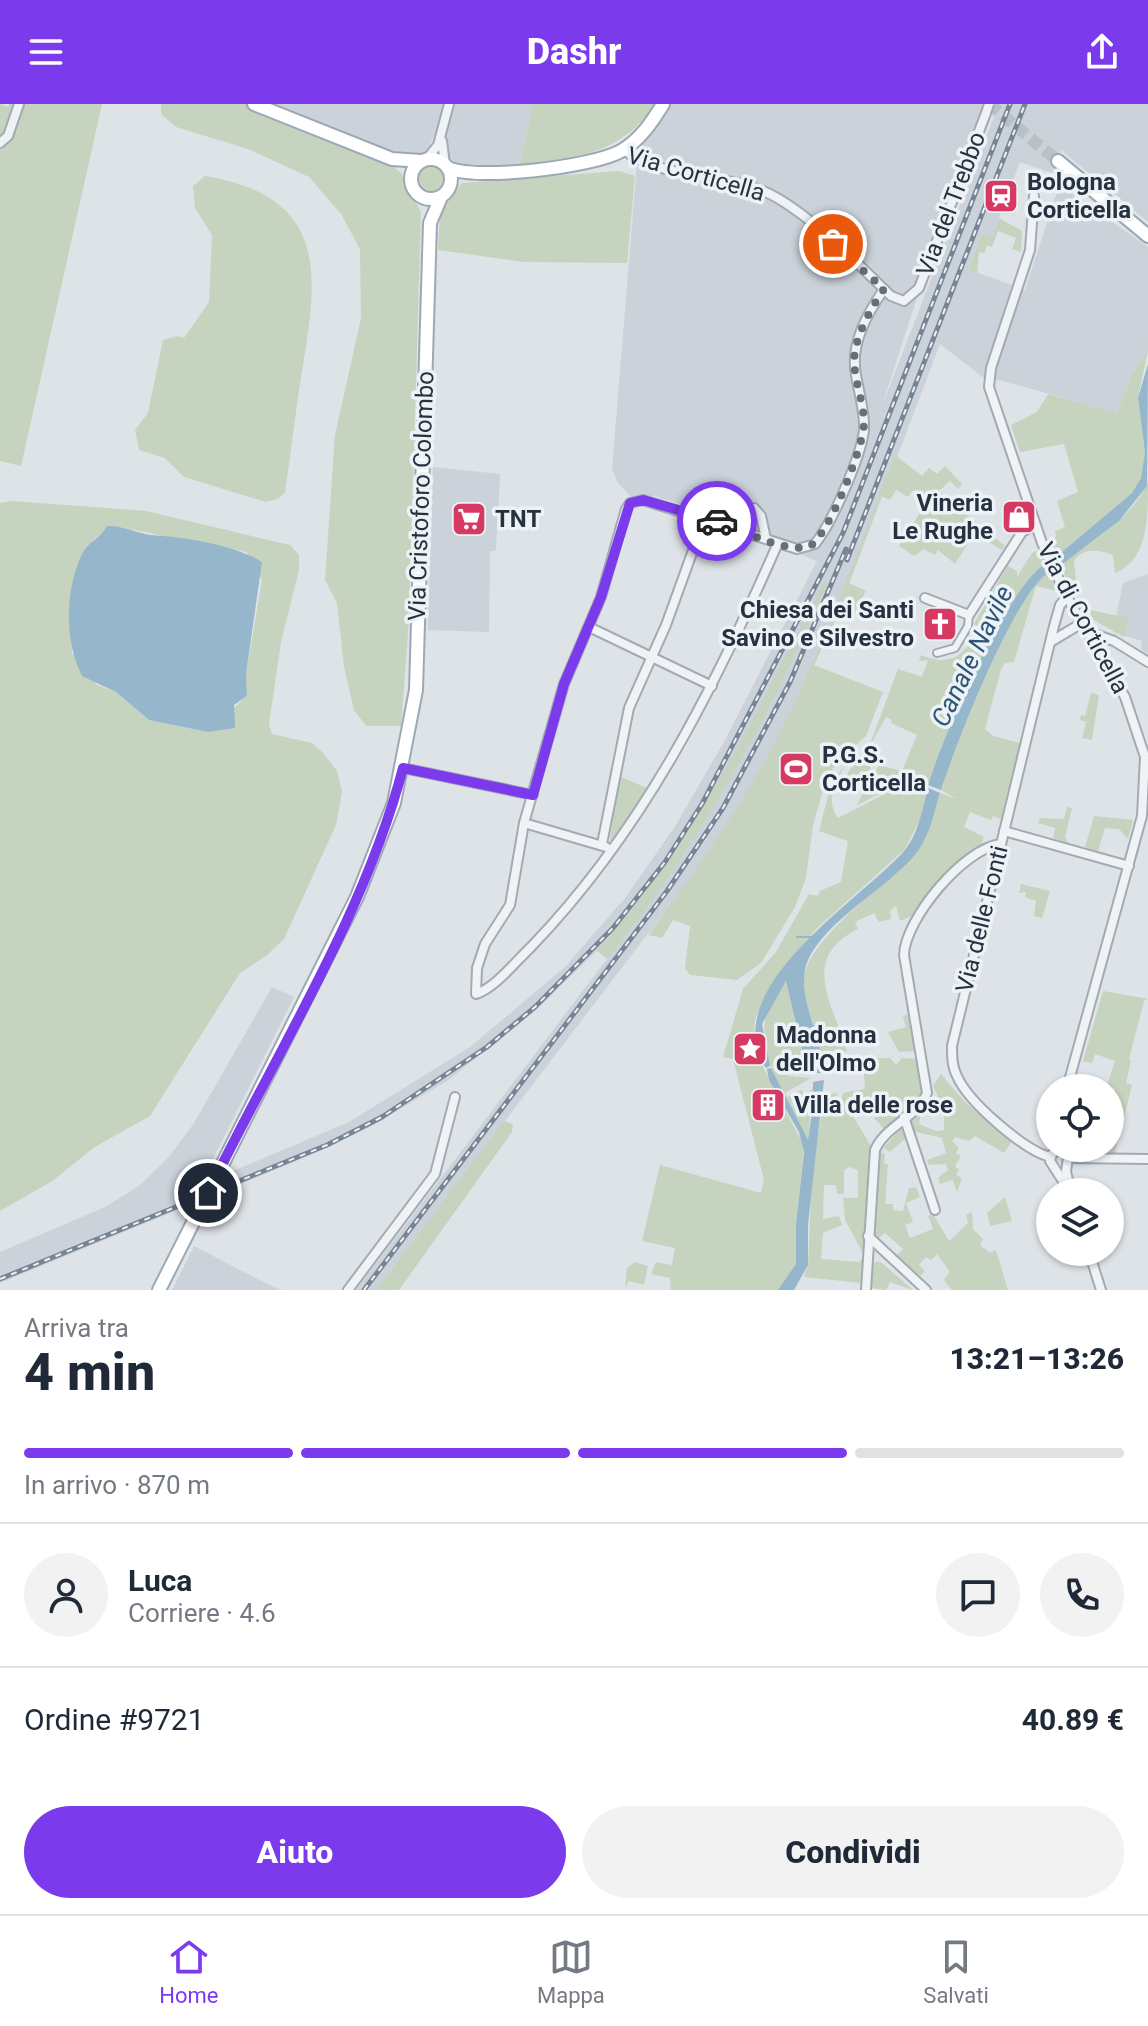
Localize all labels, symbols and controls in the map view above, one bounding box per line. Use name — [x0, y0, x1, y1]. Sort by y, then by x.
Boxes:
icon: menu — [24, 30, 68, 74]
icon: share — [1080, 30, 1124, 74]
text: Dashr — [527, 31, 621, 73]
street label: Via del Trebbo — [911, 128, 991, 280]
street label: Via Corticella — [624, 141, 768, 207]
place label: Bologna Corticella — [1027, 168, 1131, 224]
station icon: Bologna Corticella — [982, 177, 1020, 215]
pin — [799, 210, 867, 278]
icon: bag — [811, 222, 855, 266]
street label: Via Cristoforo Colombo — [403, 371, 439, 621]
courier — [677, 481, 757, 561]
place label: Vineria Le Rughe — [892, 489, 993, 545]
shop icon: Vineria Le Rughe — [1000, 498, 1038, 536]
icon: car — [695, 499, 739, 543]
supermarket icon: TNT — [450, 500, 488, 538]
place label: TNT — [495, 505, 541, 533]
street label: Via di Corticella — [1031, 538, 1135, 698]
water label: Canale Navile — [925, 581, 1019, 731]
place label: Chiesa dei Santi Savino e Silvestro — [721, 596, 914, 652]
church icon: Chiesa dei Santi Savino e Silvestro — [921, 605, 959, 643]
place label: P.G.S. Corticella — [822, 741, 926, 797]
sports icon: P.G.S. Corticella — [777, 750, 815, 788]
street label: Via delle Fonti — [950, 843, 1014, 995]
place label: Madonna dell'Olmo — [776, 1021, 877, 1077]
place icon: Madonna dell'Olmo — [731, 1030, 769, 1068]
map controls — [1036, 1074, 1124, 1266]
button: locate — [1036, 1074, 1124, 1162]
building icon: Villa delle rose — [749, 1086, 787, 1124]
place label: Villa delle rose — [794, 1091, 953, 1119]
pin — [174, 1159, 242, 1227]
icon: home — [186, 1171, 230, 1215]
button: layers — [1036, 1178, 1124, 1266]
text: Arriva tra — [24, 1313, 129, 1343]
text: 13:21–13:26 — [949, 1341, 1124, 1376]
text: 4 min — [24, 1342, 155, 1403]
text: In arrivo · 870 m — [24, 1470, 210, 1500]
button: person — [24, 1553, 108, 1637]
button: chat — [936, 1553, 1020, 1637]
button: phone — [1040, 1553, 1124, 1637]
text: Luca — [128, 1563, 192, 1598]
text: Corriere · 4.6 — [128, 1598, 276, 1628]
text: Ordine #9721 — [24, 1702, 205, 1737]
text: 40.89 € — [1022, 1702, 1124, 1737]
button: Aiuto — [24, 1806, 566, 1898]
button: Condividi — [582, 1806, 1124, 1898]
tab: Home — [159, 1935, 218, 2008]
tab: Mappa — [537, 1935, 605, 2008]
tab: Salvati — [923, 1935, 989, 2008]

